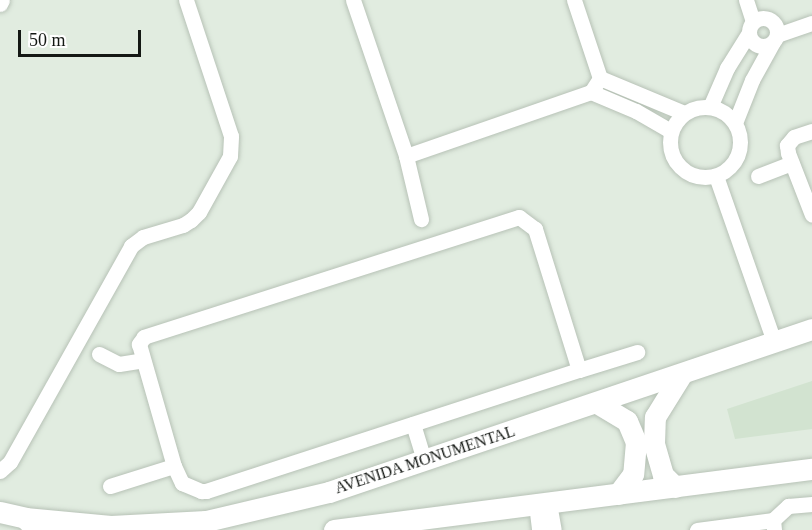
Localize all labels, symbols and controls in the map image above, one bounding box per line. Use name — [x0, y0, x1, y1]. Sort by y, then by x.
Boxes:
scale bar — [21, 18, 144, 56]
text: 50 m — [29, 30, 66, 50]
street label: AVENIDA MONUMENTAL — [332, 422, 518, 498]

